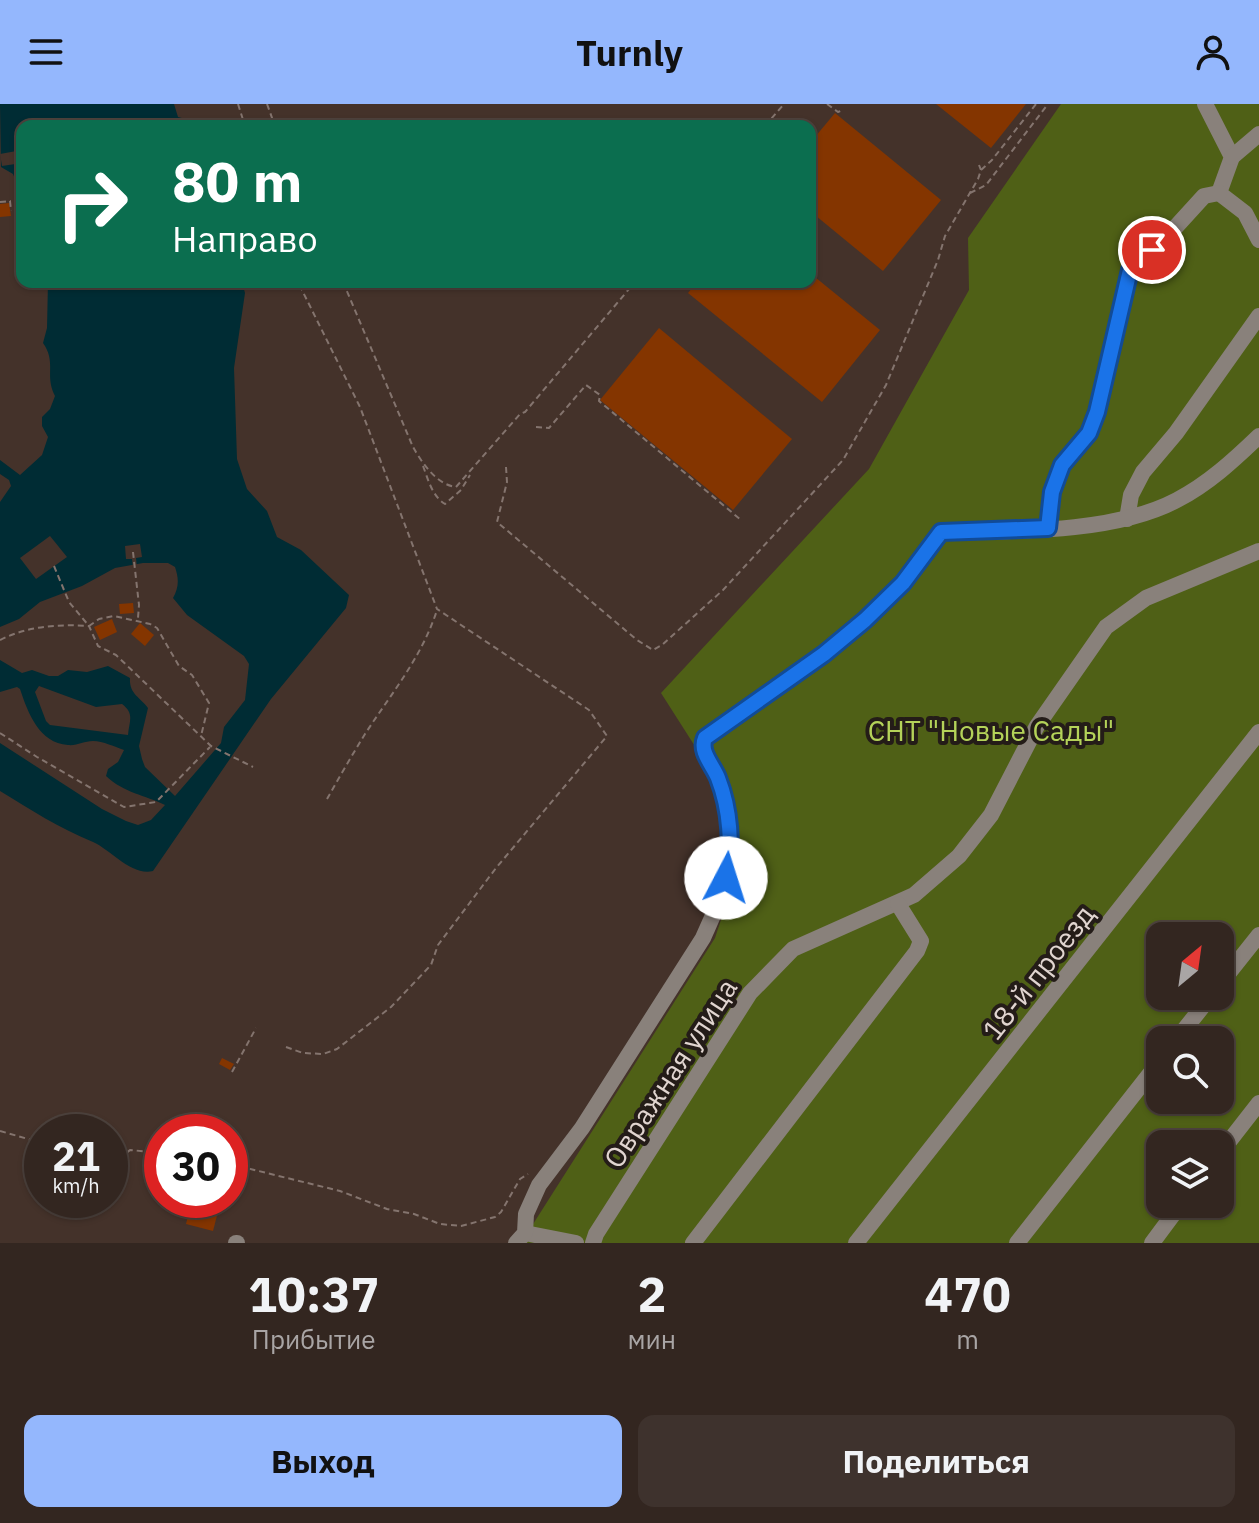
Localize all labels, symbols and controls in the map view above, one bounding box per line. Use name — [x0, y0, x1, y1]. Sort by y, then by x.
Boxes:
text: Turnly — [576, 29, 683, 76]
icon: menu — [24, 30, 68, 74]
icon: person — [1191, 30, 1235, 74]
text: 80 m — [172, 145, 302, 217]
icon: right — [40, 152, 144, 256]
text: Направо — [172, 215, 318, 262]
pin — [1118, 216, 1186, 284]
icon: arrive — [1130, 228, 1174, 272]
park label: СНТ "Новые Сады" — [868, 712, 1114, 749]
position arrow — [684, 836, 768, 920]
street label: 18-й проезд — [974, 897, 1102, 1047]
north arrow — [1146, 922, 1234, 1010]
map controls — [1146, 922, 1234, 1218]
street label: Овражная улица — [595, 971, 745, 1175]
button: search — [1146, 1026, 1234, 1114]
speed limit sign: 30 — [144, 1114, 248, 1218]
text: 21 — [52, 1130, 100, 1182]
button: layers — [1146, 1130, 1234, 1218]
text: km/h — [52, 1172, 100, 1199]
text: 10:37 — [248, 1263, 379, 1325]
text: 2 — [637, 1263, 666, 1325]
text: 470 — [924, 1263, 1011, 1325]
text: Прибытие — [252, 1322, 376, 1356]
text: мин — [627, 1322, 676, 1356]
text: m — [956, 1322, 979, 1356]
button: Выход — [24, 1415, 622, 1507]
button: Поделиться — [638, 1415, 1235, 1507]

